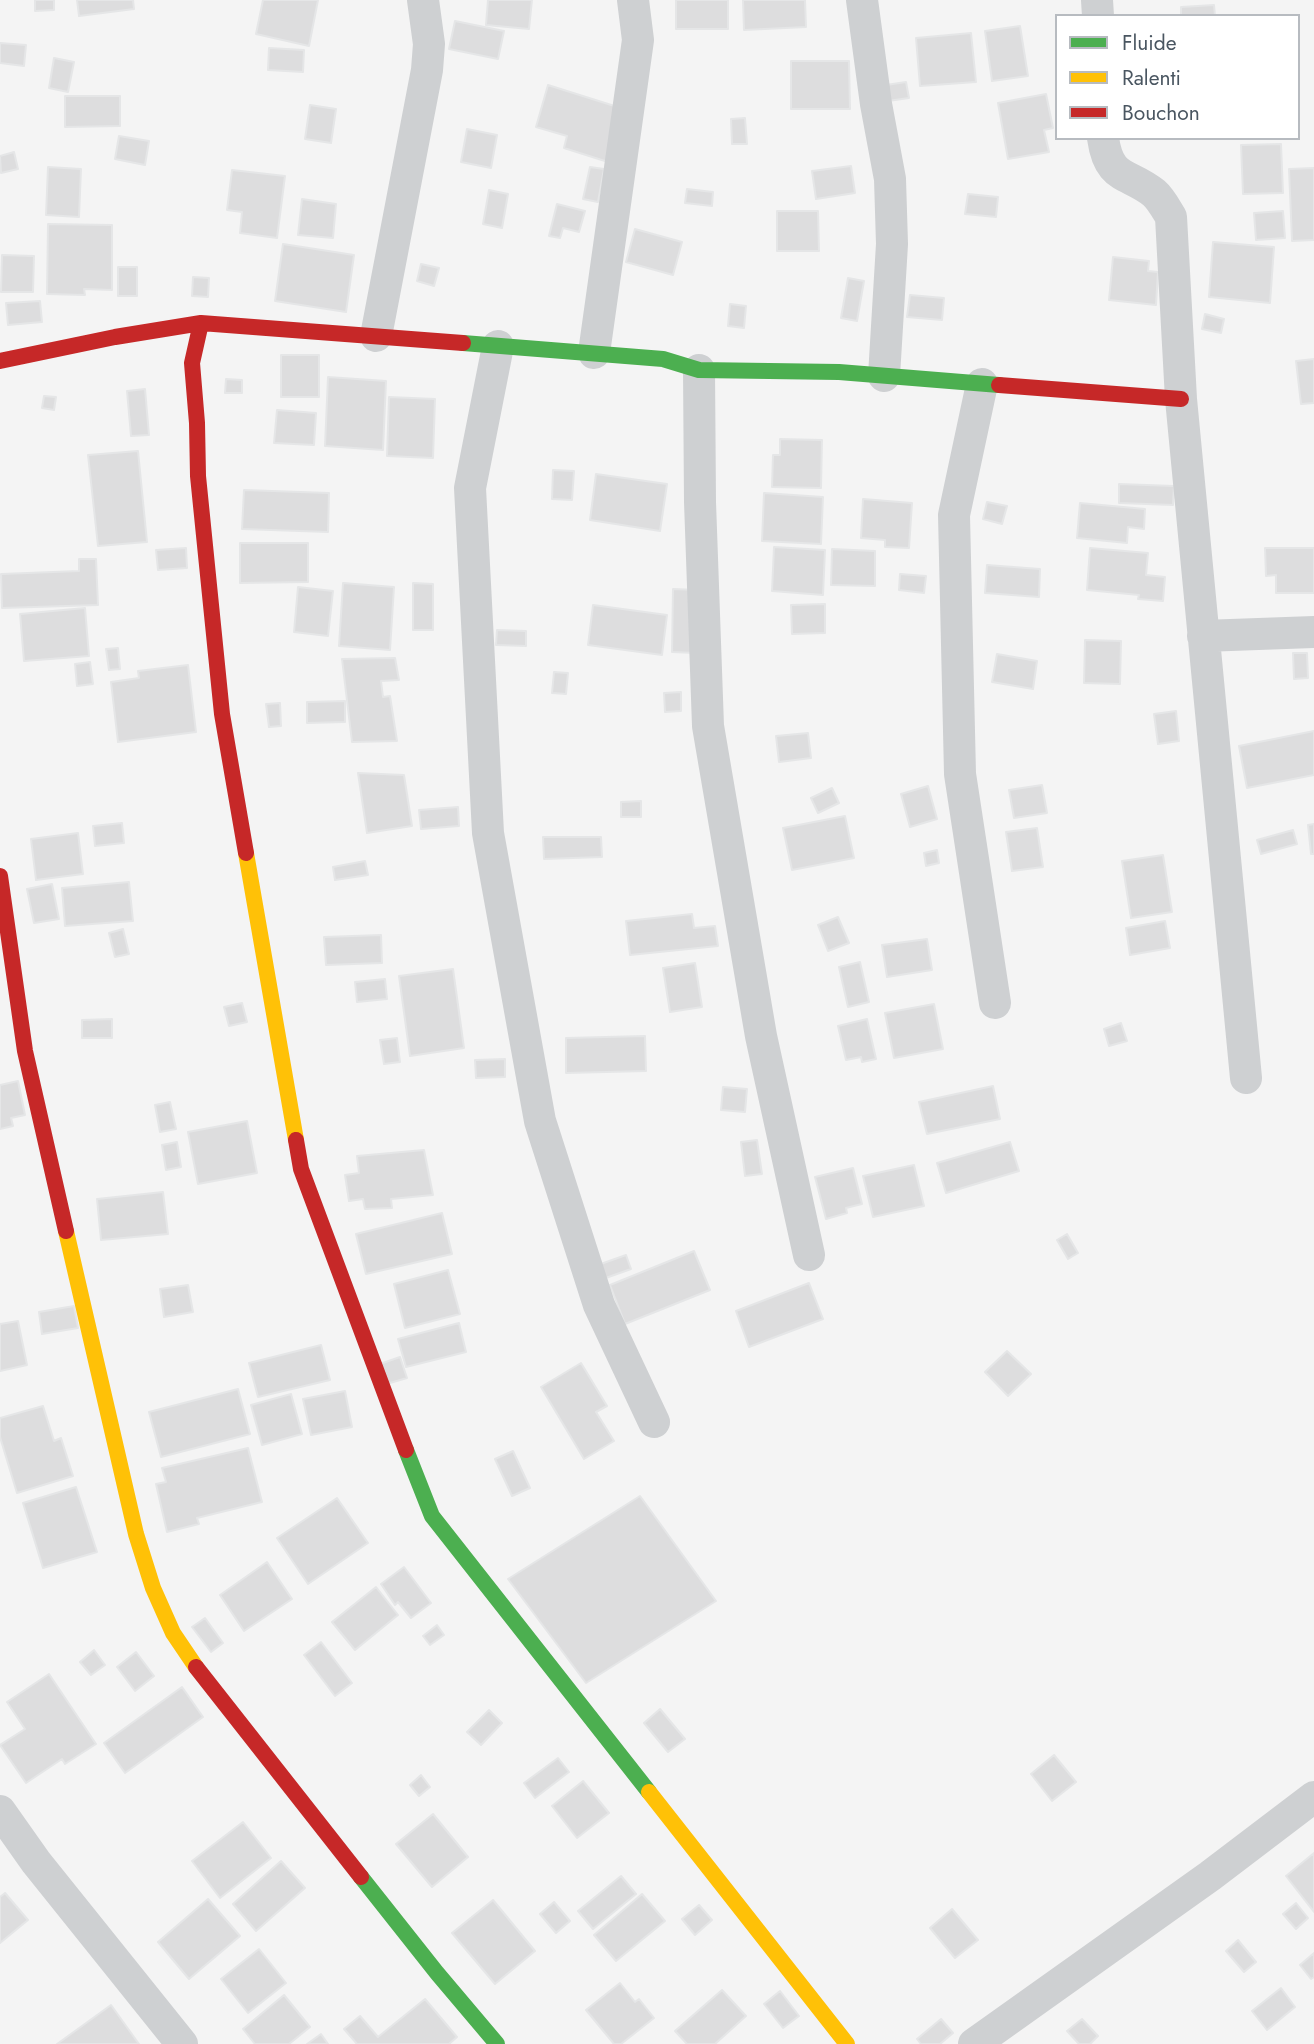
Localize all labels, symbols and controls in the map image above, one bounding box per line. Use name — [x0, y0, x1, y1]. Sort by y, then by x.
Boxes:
legend — [1055, 14, 1300, 140]
text: Fluide — [1122, 28, 1177, 58]
text: Ralenti — [1122, 63, 1181, 93]
text: Bouchon — [1122, 98, 1200, 128]

